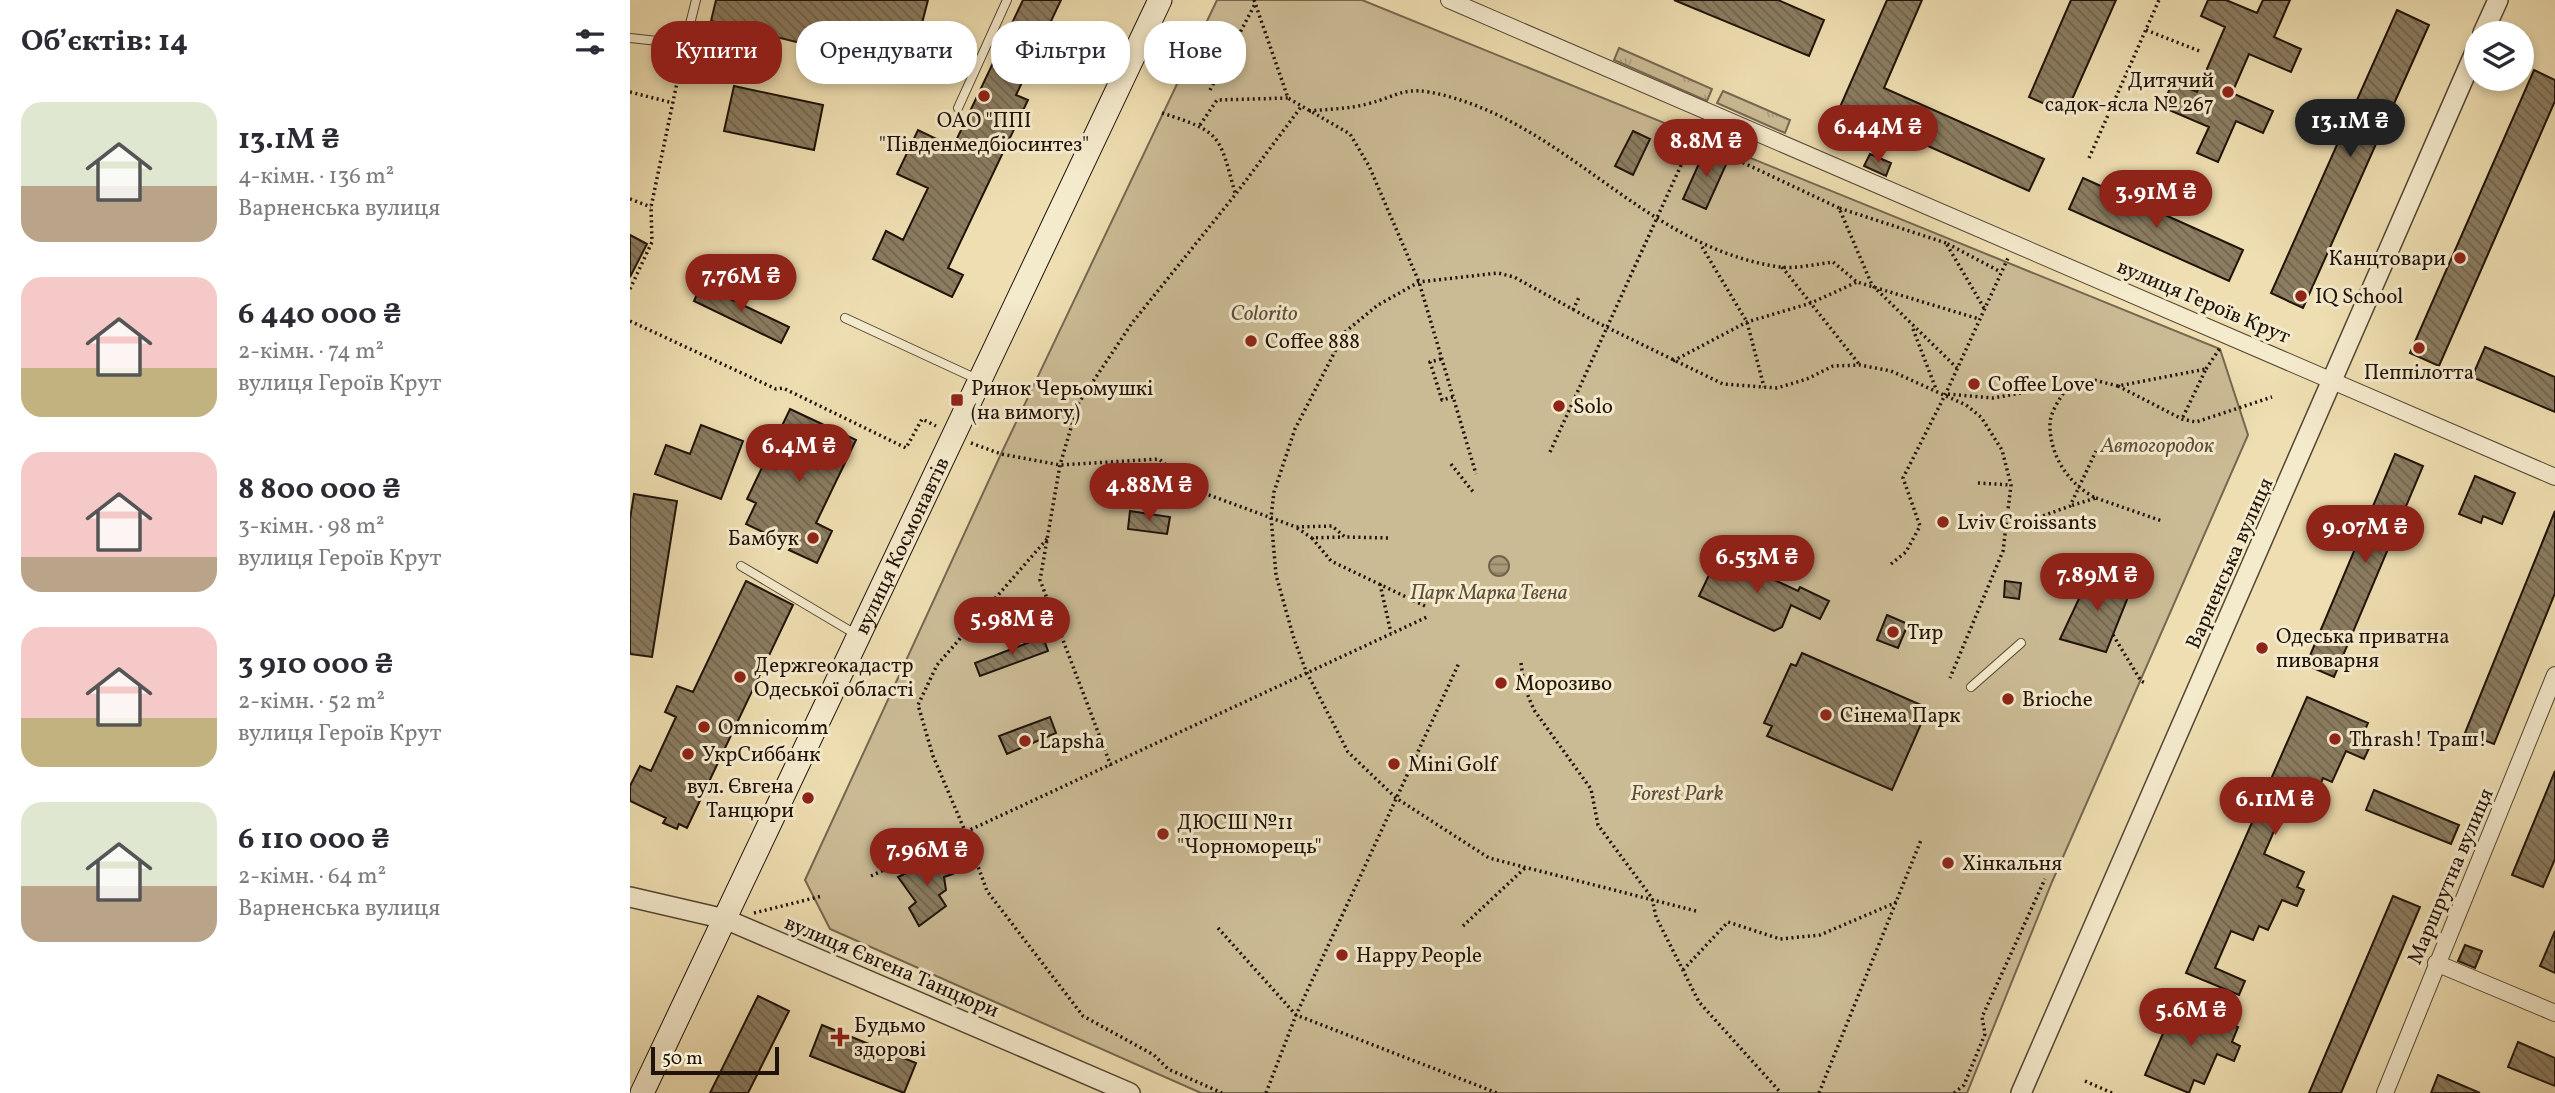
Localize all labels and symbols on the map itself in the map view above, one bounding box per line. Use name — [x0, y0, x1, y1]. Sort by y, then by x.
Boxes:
place label: Дитячий садок-ясла № 267 — [2045, 67, 2214, 120]
marker: Дитячий садок-ясла № 267 — [2220, 84, 2236, 100]
marker: ОАО "ППІ "Південмедбіосинтез" — [976, 88, 992, 104]
pin: 13.1M ₴ — [2285, 100, 2415, 159]
pin: 6.44M ₴ — [1813, 106, 1943, 165]
place label: ОАО "ППІ "Південмедбіосинтез" — [879, 107, 1089, 160]
pin: 8.8M ₴ — [1649, 120, 1763, 179]
pin: 3.91M ₴ — [2091, 170, 2221, 230]
place label: Канцтовари — [2329, 245, 2446, 274]
marker: Канцтовари — [2452, 250, 2468, 266]
street label: вулиця Героїв Крут — [2112, 253, 2295, 352]
pin: 7.76M ₴ — [676, 254, 806, 314]
place label: IQ School — [2315, 283, 2403, 312]
marker: IQ School — [2293, 288, 2309, 304]
park label: Colorito — [1230, 300, 1298, 329]
place label: Coffee 888 — [1265, 328, 1360, 357]
marker: Coffee 888 — [1243, 333, 1259, 349]
marker: Пеппілотта — [2411, 340, 2427, 356]
place label: Пеппілотта — [2364, 359, 2474, 388]
place label: Coffee Love — [1988, 371, 2095, 400]
place label: Ринок Черьомушкі (на вимогу) — [971, 375, 1153, 428]
marker: Coffee Love — [1966, 376, 1982, 392]
marker: Ринок Черьомушкі (на вимогу) — [949, 392, 965, 408]
place label: Solo — [1573, 393, 1613, 422]
marker: Solo — [1551, 398, 1567, 414]
pin: 6.4M ₴ — [742, 424, 856, 484]
park label: Автогородок — [2099, 432, 2215, 461]
street label: вулиця Космонавтів — [848, 452, 957, 640]
pin: 4.88M ₴ — [1084, 463, 1214, 523]
street label: Варненська вулиця — [2180, 473, 2281, 654]
pin: 9.07M ₴ — [2300, 505, 2430, 565]
place label: Lviv Croissants — [1957, 509, 2097, 538]
marker: Lviv Croissants — [1935, 514, 1951, 530]
place label: Бамбук — [728, 525, 799, 554]
marker: Бамбук — [805, 530, 821, 546]
pin: 6.53M ₴ — [1692, 536, 1822, 595]
pin: 7.89M ₴ — [2032, 554, 2162, 613]
park label: Парк Марка Твена — [1410, 579, 1568, 608]
pin: 5.98M ₴ — [947, 598, 1077, 657]
place label: Тир — [1907, 619, 1943, 648]
place label: Одеська приватна пивоварня — [2276, 623, 2450, 676]
marker: Тир — [1885, 624, 1901, 640]
marker: Одеська приватна пивоварня — [2254, 640, 2270, 656]
place label: Держгеокадастр Одеської області — [754, 652, 914, 705]
marker: Держгеокадастр Одеської області — [732, 669, 748, 685]
place label: Морозиво — [1515, 670, 1612, 699]
marker: Морозиво — [1493, 675, 1509, 691]
place label: Brioche — [2022, 686, 2093, 715]
marker: Brioche — [2000, 691, 2016, 707]
place label: Сінема Парк — [1840, 702, 1960, 731]
marker: Сінема Парк — [1818, 707, 1834, 723]
place label: Omnicomm — [718, 714, 829, 743]
marker: Omnicomm — [696, 719, 712, 735]
place label: Thrash! Траш! — [2349, 726, 2487, 755]
place label: Lapsha — [1039, 728, 1105, 757]
marker: Thrash! Траш! — [2327, 731, 2343, 747]
marker: Lapsha — [1017, 733, 1033, 749]
place label: УкрСиббанк — [702, 741, 821, 770]
marker: УкрСиббанк — [680, 746, 696, 762]
place label: Mini Golf — [1408, 751, 1499, 780]
marker: Mini Golf — [1386, 756, 1402, 772]
place label: вул. Євгена Танцюри — [687, 773, 794, 826]
pin: 6.11M ₴ — [2210, 778, 2340, 837]
park label: Forest Park — [1631, 780, 1724, 809]
street label: Маршрутна вулиця — [2401, 784, 2502, 969]
marker: вул. Євгена Танцюри — [800, 790, 816, 806]
place label: ДЮСШ №11 "Чорноморець" — [1177, 809, 1322, 862]
marker: ДЮСШ №11 "Чорноморець" — [1155, 826, 1171, 842]
pin: 7.96M ₴ — [862, 828, 992, 888]
place label: Хінкальня — [1962, 850, 2062, 879]
marker: Хінкальня — [1940, 855, 1956, 871]
street label: вулиця Євгена Танцюри — [780, 909, 1003, 1026]
place label: Happy People — [1356, 942, 1482, 971]
marker: Happy People — [1334, 947, 1350, 963]
pin: 5.6M ₴ — [2134, 988, 2248, 1048]
place label: Будьмо здорові — [854, 1012, 926, 1065]
marker: Будьмо здорові — [832, 1029, 848, 1045]
scale bar — [651, 1044, 779, 1076]

